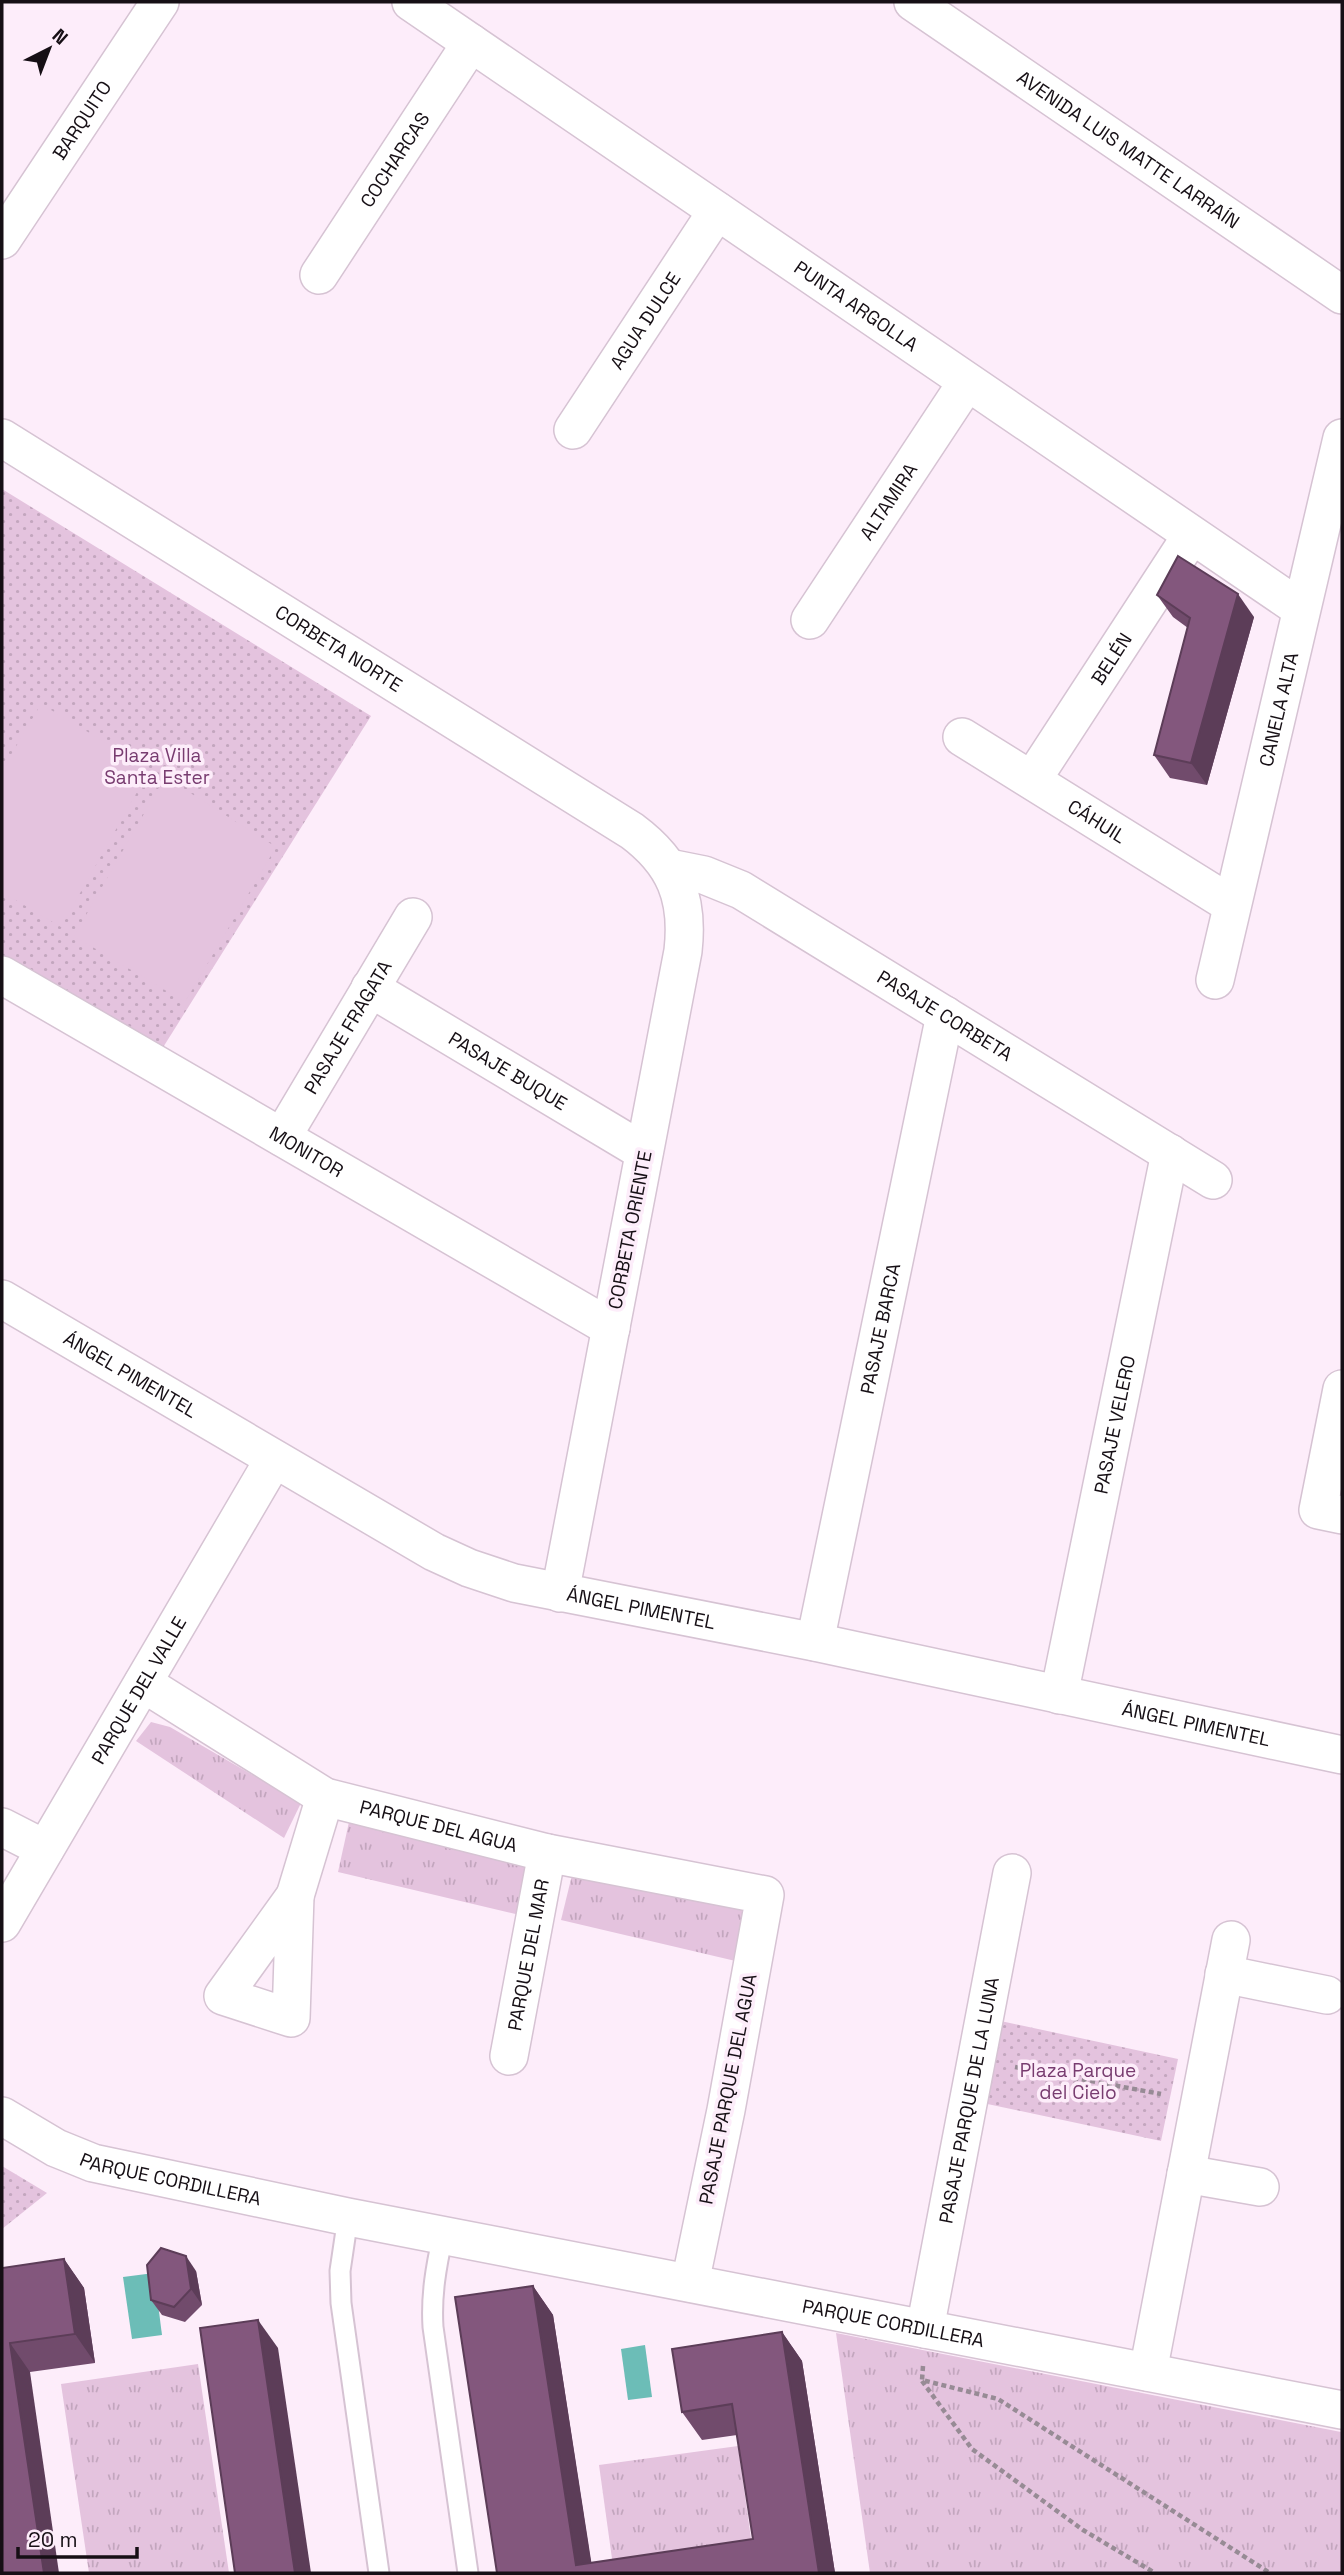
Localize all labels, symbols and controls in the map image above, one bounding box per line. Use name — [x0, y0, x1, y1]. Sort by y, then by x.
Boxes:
north arrow — [14, 14, 84, 84]
text: N — [47, 23, 73, 50]
street label: AVENIDA LUIS MATTE LARRAÍN — [1012, 64, 1245, 234]
street label: BARQUITO — [46, 76, 117, 164]
street label: COCHARCAS — [354, 107, 435, 212]
street label: PUNTA ARGOLLA — [789, 255, 923, 357]
street label: AGUA DULCE — [604, 267, 686, 374]
street label: ALTAMIRA — [854, 458, 923, 545]
street label: CORBETA NORTE — [270, 599, 407, 697]
street label: BELÉN — [1085, 628, 1137, 689]
street label: CANELA ALTA — [1253, 650, 1304, 769]
park label: Plaza Villa Santa Ester — [104, 743, 210, 790]
street label: CÁHUIL — [1063, 793, 1131, 849]
street label: PASAJE FRAGATA — [298, 955, 397, 1099]
street label: PASAJE CORBETA — [873, 964, 1017, 1066]
street label: PASAJE BUQUE — [444, 1026, 572, 1116]
street label: MONITOR — [265, 1120, 348, 1183]
street label: CORBETA ORIENTE — [602, 1149, 658, 1311]
street label: PASAJE BARCA — [854, 1261, 906, 1396]
street label: ÁNGEL PIMENTEL — [59, 1325, 202, 1423]
street label: PASAJE VELERO — [1088, 1353, 1141, 1496]
street label: ÁNGEL PIMENTEL — [565, 1581, 717, 1635]
street label: PARQUE DEL VALLE — [85, 1612, 192, 1769]
street label: ÁNGEL PIMENTEL — [1120, 1696, 1272, 1752]
street label: PARQUE DEL AGUA — [357, 1794, 520, 1858]
street label: PARQUE DEL MAR — [502, 1877, 554, 2033]
street label: PASAJE PARQUE DEL AGUA — [693, 1972, 763, 2206]
street label: PASAJE PARQUE DE LA LUNA — [933, 1975, 1004, 2226]
park label: Plaza Parque del Cielo — [1020, 2058, 1136, 2105]
street label: PARQUE CORDILLERA — [76, 2146, 264, 2211]
street label: PARQUE CORDILLERA — [800, 2293, 987, 2353]
scale bar — [18, 2516, 136, 2560]
text: 20 m — [28, 2526, 78, 2553]

